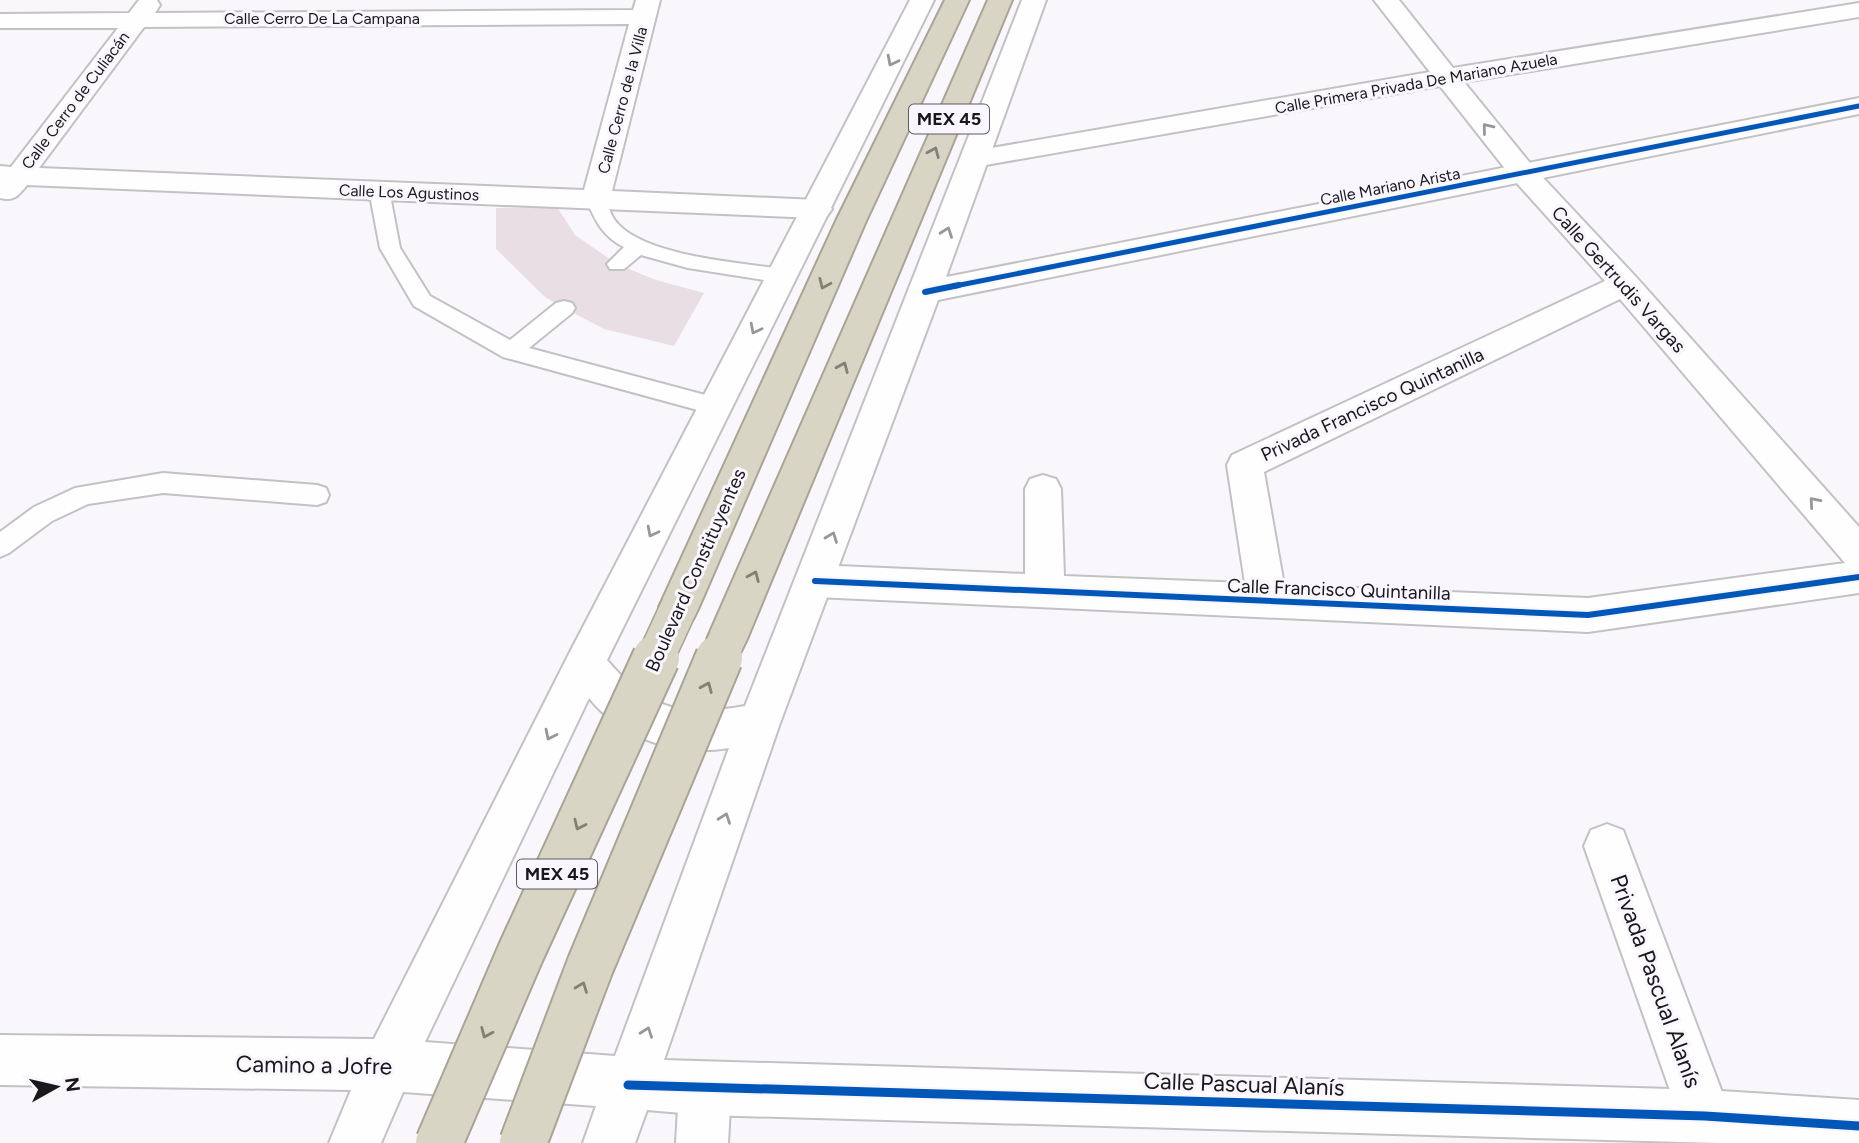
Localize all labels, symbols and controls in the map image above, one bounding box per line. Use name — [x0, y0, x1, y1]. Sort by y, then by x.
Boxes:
street label: Calle Cerro De La Campana — [224, 9, 420, 28]
street label: Calle Cerro de la Villa — [594, 25, 651, 176]
street label: Calle Cerro de Culiacán — [17, 28, 133, 173]
street label: Calle Primera Privada De Mariano Azuela — [1273, 49, 1559, 118]
one-way arrow — [886, 54, 900, 66]
road number: MEX 45 — [909, 104, 989, 134]
one-way arrow — [1482, 124, 1495, 136]
one-way arrow — [926, 147, 940, 160]
street label: Calle Mariano Arista — [1319, 164, 1462, 209]
street label: Calle Los Agustinos — [339, 181, 479, 204]
street label: Calle Gertrudis Vargas — [1547, 201, 1691, 358]
one-way arrow — [939, 227, 953, 239]
one-way arrow — [818, 276, 832, 289]
one-way arrow — [750, 322, 764, 335]
street label: Privada Francisco Quintanilla — [1257, 343, 1487, 466]
one-way arrow — [834, 362, 848, 374]
street label: Boulevard Constituyentes — [640, 465, 751, 675]
one-way arrow — [1810, 497, 1822, 510]
one-way arrow — [646, 525, 660, 537]
one-way arrow — [823, 531, 837, 543]
one-way arrow — [746, 571, 760, 584]
street label: Calle Francisco Quintanilla — [1227, 574, 1451, 605]
one-way arrow — [699, 682, 713, 694]
one-way arrow — [544, 728, 558, 740]
one-way arrow — [717, 813, 731, 825]
one-way arrow — [573, 818, 587, 830]
road number: MEX 45 — [517, 860, 597, 888]
street label: Privada Pascual Alanís — [1604, 870, 1708, 1092]
one-way arrow — [574, 982, 588, 994]
one-way arrow — [480, 1026, 494, 1038]
one-way arrow — [639, 1027, 653, 1039]
street label: Camino a Jofre — [236, 1050, 392, 1080]
north arrow — [21, 1052, 91, 1122]
street label: Calle Pascual Alanís — [1143, 1066, 1345, 1102]
text: N — [60, 1076, 85, 1094]

